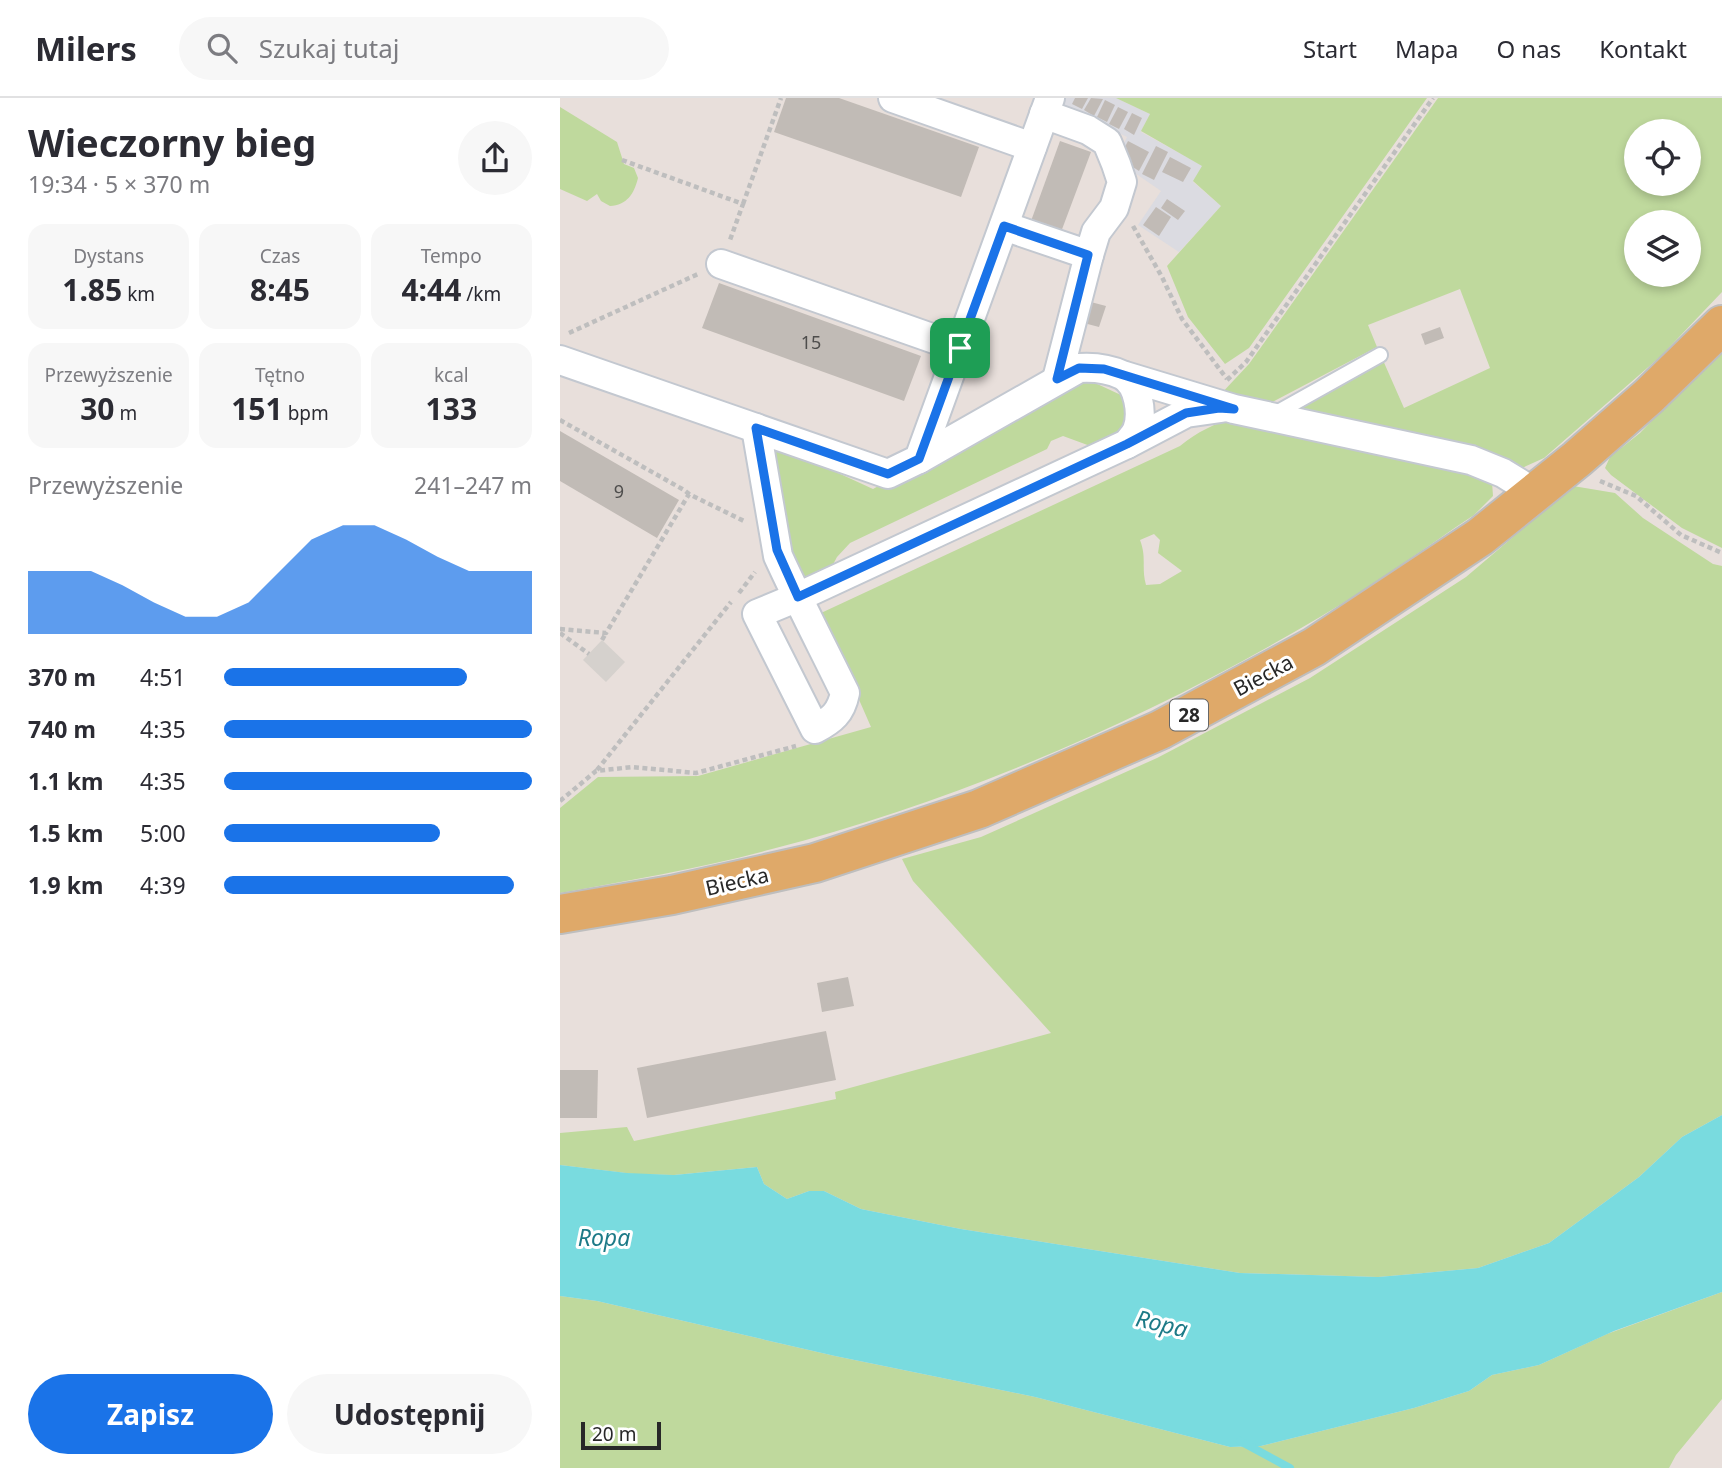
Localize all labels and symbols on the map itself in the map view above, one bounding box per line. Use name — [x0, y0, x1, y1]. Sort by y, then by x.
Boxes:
pin — [930, 318, 990, 378]
house number: 15 — [801, 330, 821, 354]
house number: 9 — [614, 479, 624, 503]
street label: Biecka — [1228, 648, 1298, 702]
road number: 28 — [1170, 700, 1208, 730]
street label: Biecka — [703, 860, 771, 902]
water label: Ropa — [578, 1221, 630, 1253]
water label: Ropa — [1133, 1302, 1191, 1344]
scale bar — [581, 1419, 662, 1451]

